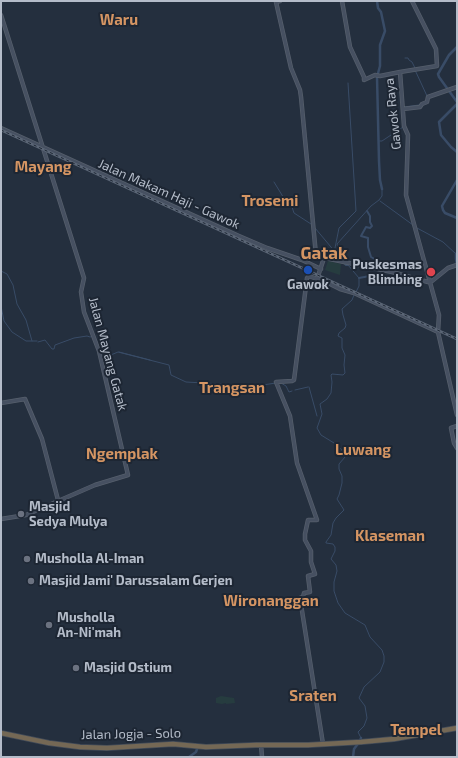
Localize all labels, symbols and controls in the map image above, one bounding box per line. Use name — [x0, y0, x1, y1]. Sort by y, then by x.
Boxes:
district label: Waru — [100, 11, 138, 29]
street label: Gawok Raya — [381, 77, 405, 151]
street label: Jalan Makam Haji - Gawok — [96, 156, 242, 232]
district label: Mayang — [15, 158, 71, 176]
district label: Trosemi — [242, 192, 298, 210]
district label: Gatak — [301, 243, 347, 263]
place label: Puskesmas Blimbing — [352, 257, 422, 288]
marker: Gawok — [302, 264, 314, 276]
marker: Puskesmas Blimbing — [425, 266, 437, 278]
place label: Gawok — [287, 277, 329, 293]
street label: Jalan Mayang Gatak — [85, 295, 131, 413]
district label: Trangsan — [199, 379, 265, 397]
district label: Luwang — [335, 441, 391, 459]
district label: Ngemplak — [86, 445, 158, 463]
place label: Masjid Sedya Mulya — [29, 499, 107, 530]
marker: Masjid Sedya Mulya — [16, 509, 26, 519]
district label: Klaseman — [355, 527, 425, 545]
place label: Musholla Al-Iman — [35, 551, 144, 567]
marker: Musholla Al-Iman — [22, 554, 32, 564]
place label: Masjid Jami' Darussalam Gerjen — [39, 573, 233, 589]
marker: Masjid Jami' Darussalam Gerjen — [26, 576, 36, 586]
district label: Wironanggan — [223, 592, 319, 610]
place label: Musholla An-Ni'mah — [57, 610, 121, 641]
marker: Musholla An-Ni'mah — [44, 620, 54, 630]
place label: Masjid Ostium — [84, 660, 172, 676]
marker: Masjid Ostium — [71, 663, 81, 673]
district label: Sraten — [289, 687, 337, 705]
district label: Tempel — [390, 721, 442, 739]
street label: Jalan Jogja - Solo — [81, 725, 181, 743]

